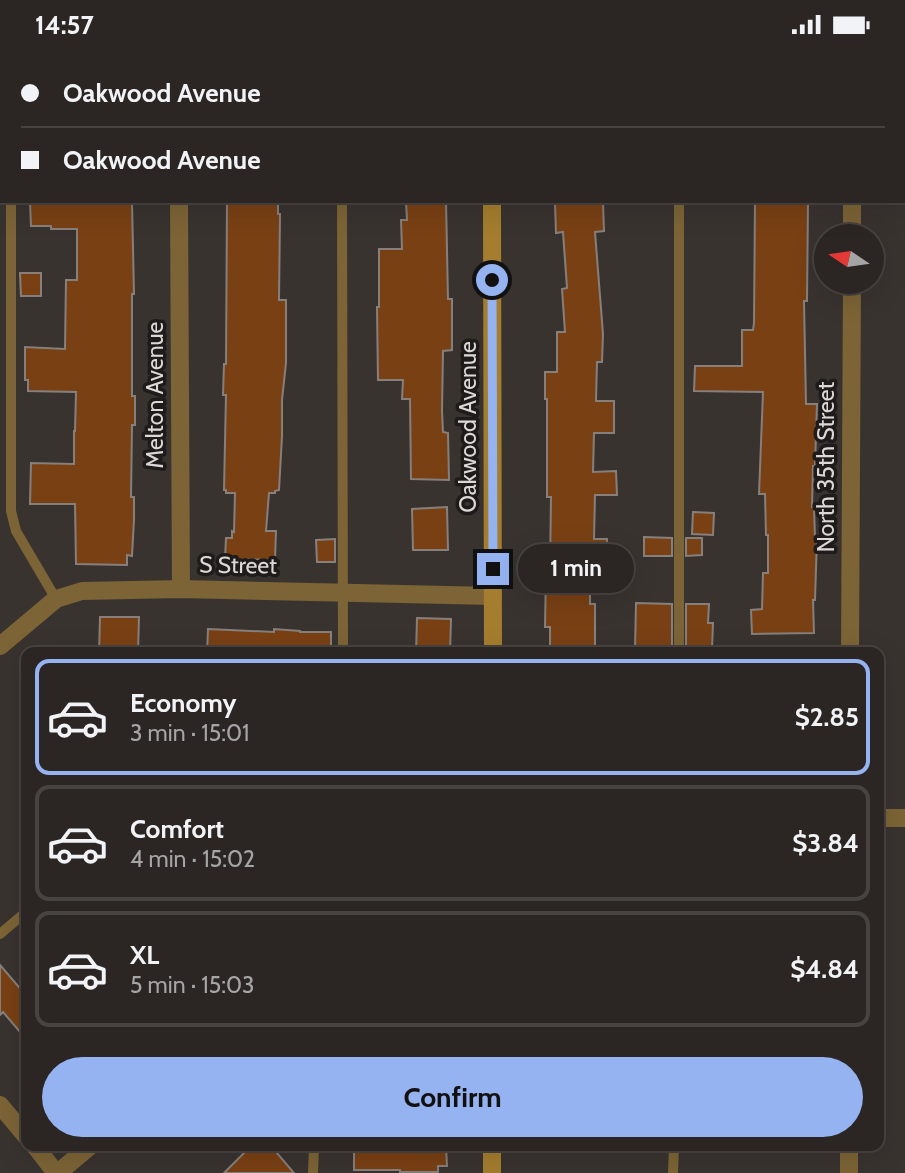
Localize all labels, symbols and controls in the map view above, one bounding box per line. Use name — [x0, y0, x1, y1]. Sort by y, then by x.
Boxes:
text: 14:57 — [35, 9, 94, 41]
text: Oakwood Avenue — [63, 77, 261, 109]
text: Oakwood Avenue — [63, 144, 261, 176]
north arrow — [814, 224, 884, 294]
map controls — [814, 224, 884, 294]
route start — [476, 264, 508, 296]
street label: Melton Avenue — [141, 321, 169, 468]
street label: Oakwood Avenue — [454, 341, 482, 513]
street label: North 35th Street — [812, 381, 840, 552]
callout: 1 min — [518, 545, 633, 593]
street label: S Street — [199, 550, 277, 580]
route end — [477, 553, 509, 585]
text: 1 min — [550, 554, 602, 582]
icon: car — [46, 686, 109, 749]
text: Economy — [130, 687, 236, 719]
text: $2.85 — [795, 701, 859, 733]
text: 3 min · 15:01 — [130, 719, 250, 747]
icon: car — [46, 812, 109, 875]
text: Comfort — [130, 813, 224, 845]
text: $3.84 — [792, 827, 859, 859]
text: 4 min · 15:02 — [130, 845, 255, 873]
icon: car — [46, 938, 109, 1001]
text: XL — [130, 939, 159, 971]
text: $4.84 — [790, 953, 859, 985]
text: 5 min · 15:03 — [130, 971, 255, 999]
button: Confirm — [42, 1057, 863, 1137]

